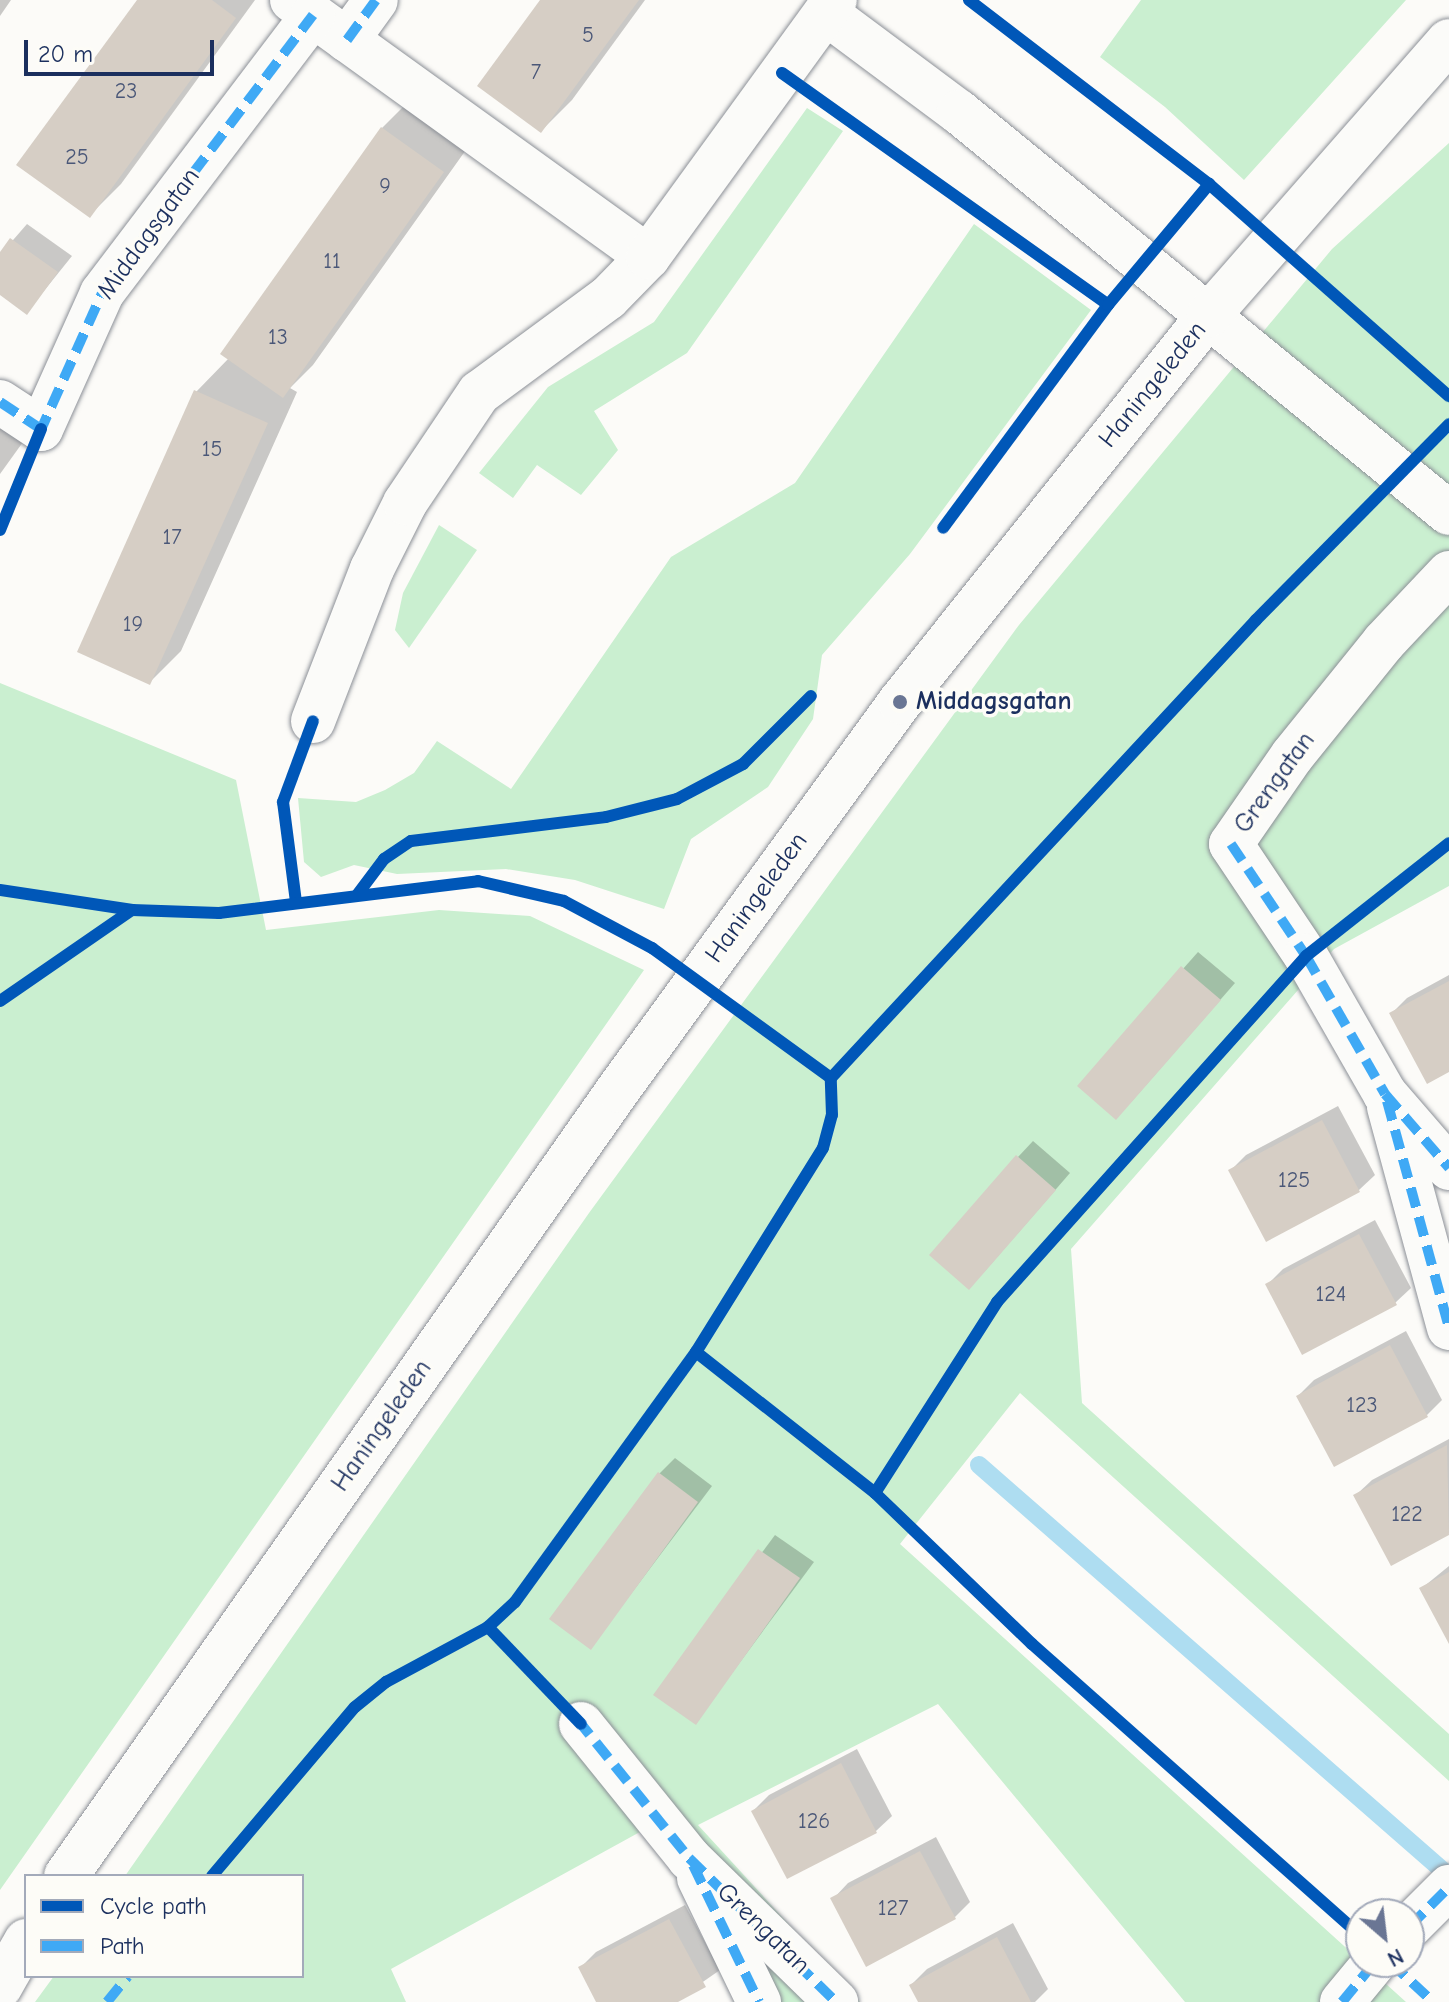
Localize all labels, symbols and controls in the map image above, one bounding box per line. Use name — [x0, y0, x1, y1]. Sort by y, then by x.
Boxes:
house number: 5 — [582, 23, 594, 49]
scale bar — [28, 24, 218, 74]
text: 20 m — [38, 40, 93, 68]
house number: 7 — [531, 60, 541, 86]
house number: 23 — [115, 79, 137, 105]
house number: 25 — [65, 145, 89, 171]
street label: Middagsgatan — [91, 162, 207, 306]
house number: 9 — [379, 174, 391, 200]
house number: 11 — [323, 249, 341, 275]
street label: Haningeleden — [1093, 316, 1213, 454]
house number: 13 — [268, 325, 288, 351]
house number: 15 — [202, 437, 222, 463]
house number: 17 — [162, 525, 182, 551]
house number: 19 — [123, 612, 143, 638]
place label: Middagsgatan — [916, 686, 1072, 718]
marker: Middagsgatan — [891, 693, 909, 711]
street label: Grengatan — [1228, 726, 1322, 840]
street label: Haningeleden — [699, 827, 815, 969]
house number: 125 — [1278, 1168, 1310, 1194]
house number: 124 — [1316, 1282, 1346, 1308]
street label: Haningeleden — [325, 1354, 439, 1498]
house number: 123 — [1346, 1393, 1378, 1419]
house number: 122 — [1391, 1502, 1423, 1528]
house number: 126 — [798, 1809, 830, 1835]
legend — [24, 1874, 304, 1978]
street label: Grengatan — [710, 1877, 816, 1981]
text: Cycle path — [100, 1892, 207, 1920]
house number: 127 — [878, 1896, 908, 1922]
north arrow — [1345, 1898, 1425, 1978]
text: Path — [100, 1932, 145, 1960]
text: N — [1383, 1943, 1408, 1972]

